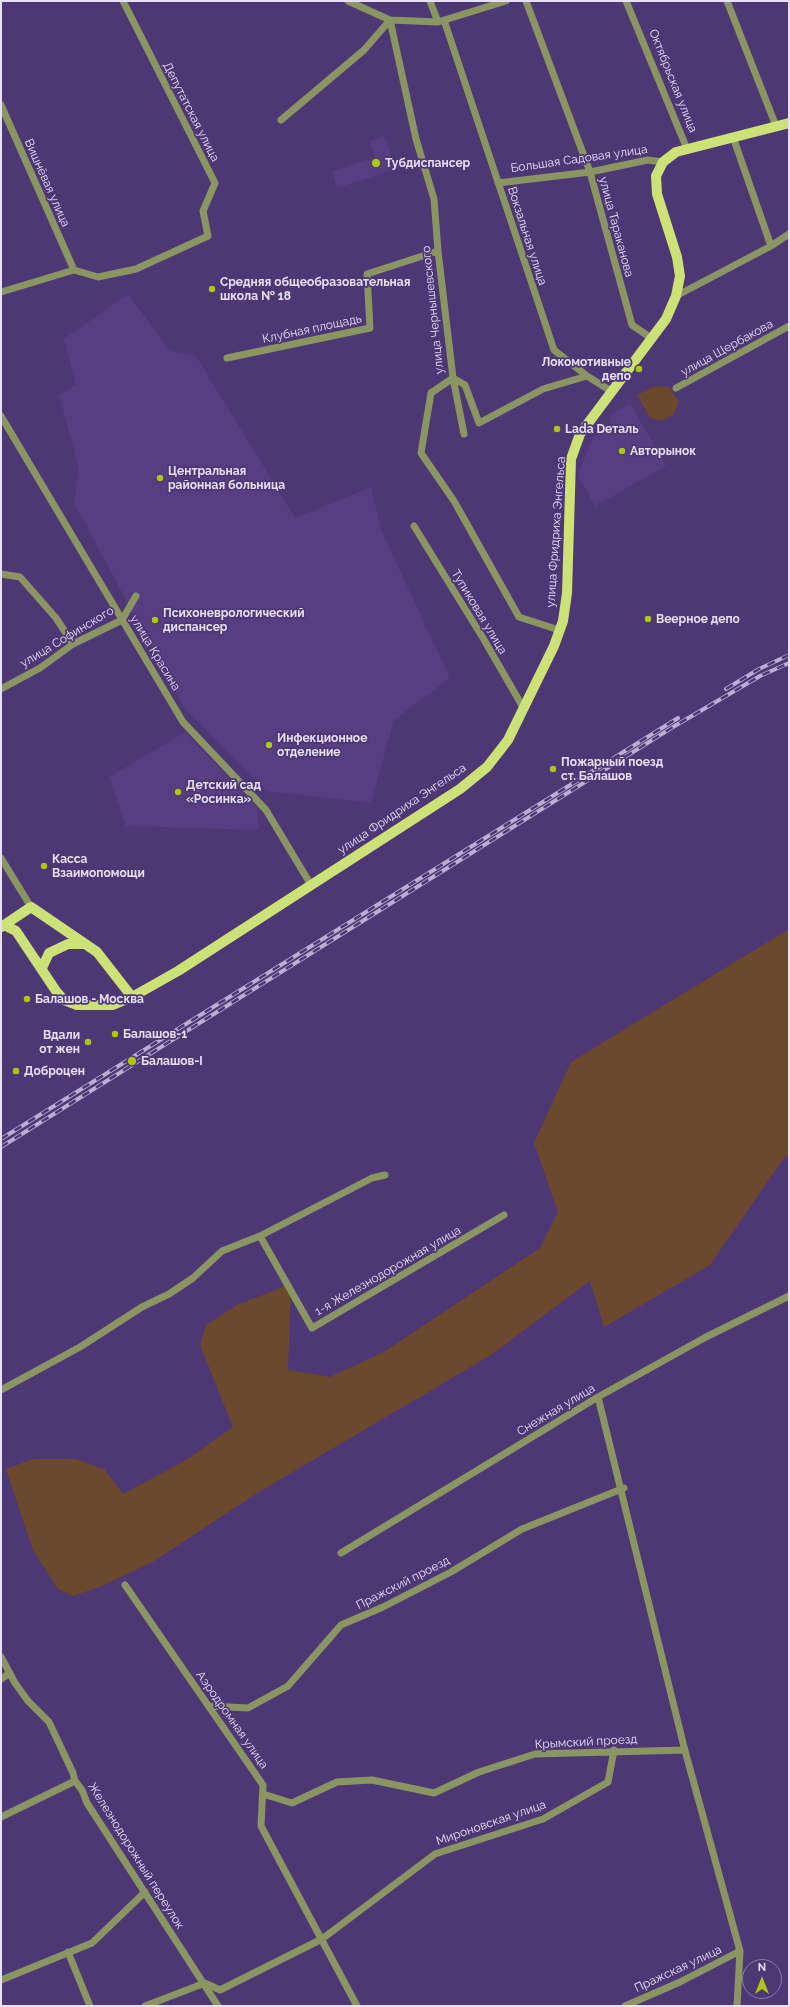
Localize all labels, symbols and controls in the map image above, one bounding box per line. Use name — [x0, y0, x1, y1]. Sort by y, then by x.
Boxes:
street label: Октябрьская улица — [646, 27, 700, 135]
street label: Депутатская улица — [160, 60, 222, 164]
street label: Вишнёвая улица — [21, 137, 73, 229]
street label: Большая Садовая улица — [510, 142, 648, 176]
place label: Тубдиспансер — [385, 156, 470, 170]
marker: Тубдиспансер — [370, 157, 382, 169]
street label: улица Тараканова — [596, 175, 636, 279]
street label: Вокзальная улица — [504, 185, 550, 287]
street label: улица Чернышевского — [419, 245, 447, 375]
place label: Средняя общеобразовательная школа № 18 — [220, 275, 410, 303]
marker: Средняя общеобразовательная школа № 18 — [207, 284, 217, 294]
street label: Клубная площадь — [261, 311, 363, 347]
street label: улица Щербакова — [678, 317, 776, 379]
place label: Локомотивные депо — [541, 355, 631, 383]
marker: Локомотивные депо — [634, 364, 644, 374]
place label: Lada Dеталь — [565, 422, 639, 436]
marker: Lada Dеталь — [552, 424, 562, 434]
place label: Авторынок — [630, 444, 696, 458]
marker: Авторынок — [617, 446, 627, 456]
street label: улица Фридриха Энгельса — [544, 456, 568, 608]
place label: Центральная районная больница — [168, 464, 285, 492]
marker: Центральная районная больница — [155, 473, 165, 483]
street label: Тупиковая улица — [448, 567, 510, 657]
street label: улица Софинского — [18, 603, 116, 671]
place label: Психоневрологический диспансер — [163, 606, 305, 634]
place label: Веерное депо — [656, 612, 740, 626]
street label: улица Красина — [127, 613, 183, 693]
marker: Веерное депо — [643, 614, 653, 624]
marker: Психоневрологический диспансер — [150, 615, 160, 625]
place label: Инфекционное отделение — [277, 731, 367, 759]
marker: Инфекционное отделение — [264, 740, 274, 750]
place label: Пожарный поезд ст. Балашов — [561, 755, 663, 783]
street label: улица Фридриха Энгельса — [335, 761, 469, 857]
marker: Пожарный поезд ст. Балашов — [548, 764, 558, 774]
place label: Детский сад «Росинка» — [186, 778, 261, 806]
marker: Детский сад «Росинка» — [173, 787, 183, 797]
place label: Касса Взаимопомощи — [52, 852, 145, 880]
marker: Касса Взаимопомощи — [39, 861, 49, 871]
place label: Балашов - Москва — [35, 992, 144, 1006]
marker: Балашов - Москва — [22, 994, 32, 1004]
place label: Балашов-1 — [123, 1027, 187, 1041]
place label: Вдали от жен — [39, 1028, 80, 1056]
marker: Балашов-1 — [110, 1029, 120, 1039]
marker: Вдали от жен — [83, 1037, 93, 1047]
place label: Балашов-I — [141, 1054, 203, 1068]
marker: Балашов-I — [126, 1055, 138, 1067]
place label: Доброцен — [24, 1064, 85, 1078]
marker: Доброцен — [11, 1066, 21, 1076]
street label: 1-я Железнодорожная улица — [312, 1223, 464, 1319]
street label: Снежная улица — [514, 1381, 598, 1439]
street label: Пражский проезд — [354, 1553, 452, 1613]
street label: Аэродромная улица — [193, 1668, 271, 1772]
street label: Крымский проезд — [534, 1732, 638, 1752]
street label: Железнодорожный переулок — [85, 1780, 187, 1932]
street label: Мироновская улица — [434, 1797, 548, 1849]
street label: Пражская улица — [632, 1942, 724, 1996]
north arrow — [742, 1959, 782, 1999]
text: N — [758, 1961, 766, 1974]

